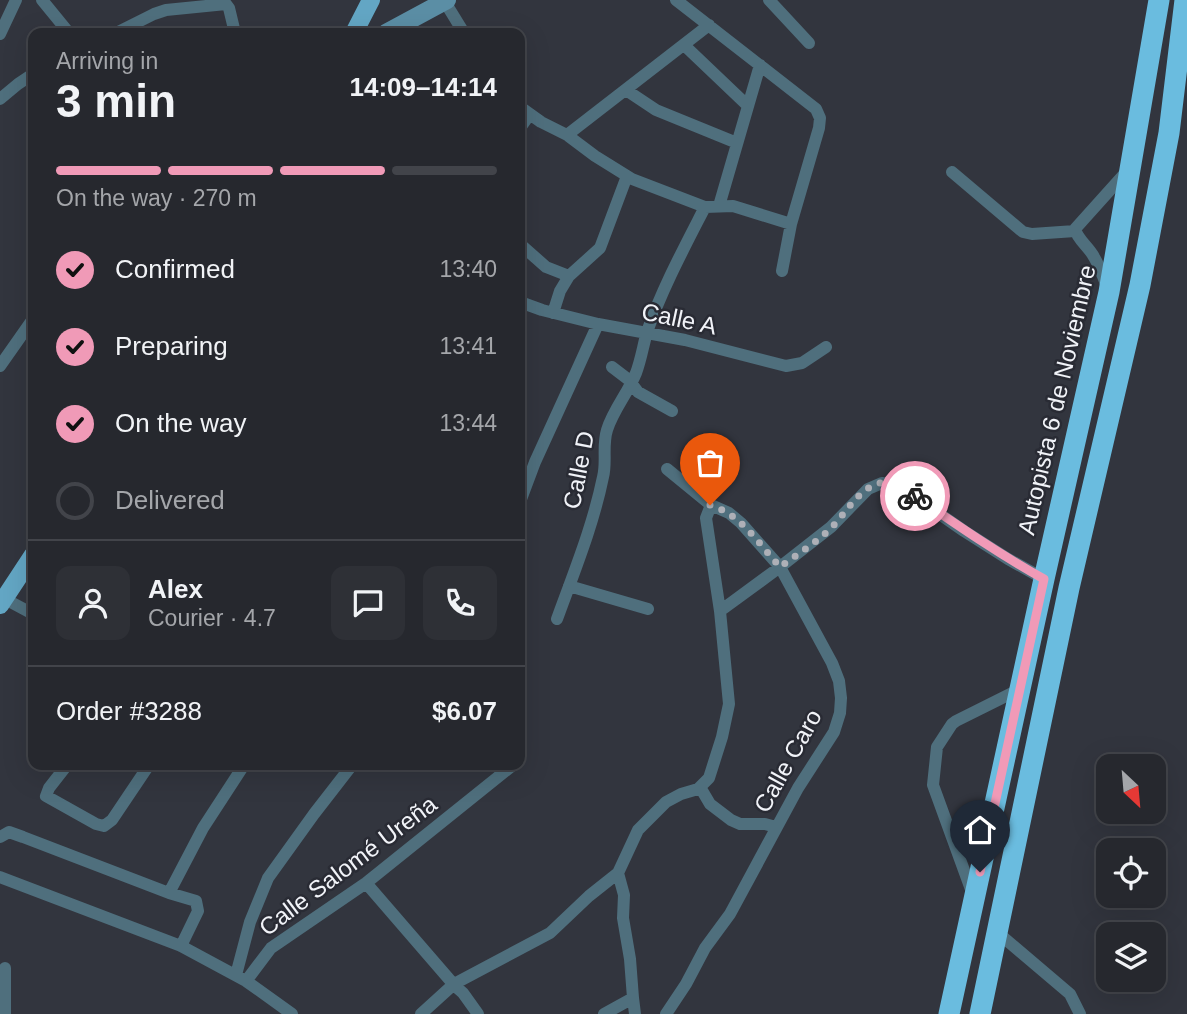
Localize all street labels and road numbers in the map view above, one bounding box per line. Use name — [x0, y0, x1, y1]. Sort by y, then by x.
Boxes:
street label: Autopista 6 de Noviembre — [1012, 262, 1101, 537]
street label: Calle A — [639, 297, 719, 340]
street label: Calle D — [558, 429, 599, 511]
street label: Calle Caro — [748, 705, 827, 817]
street label: Calle Salomé Ureña — [254, 790, 442, 941]

